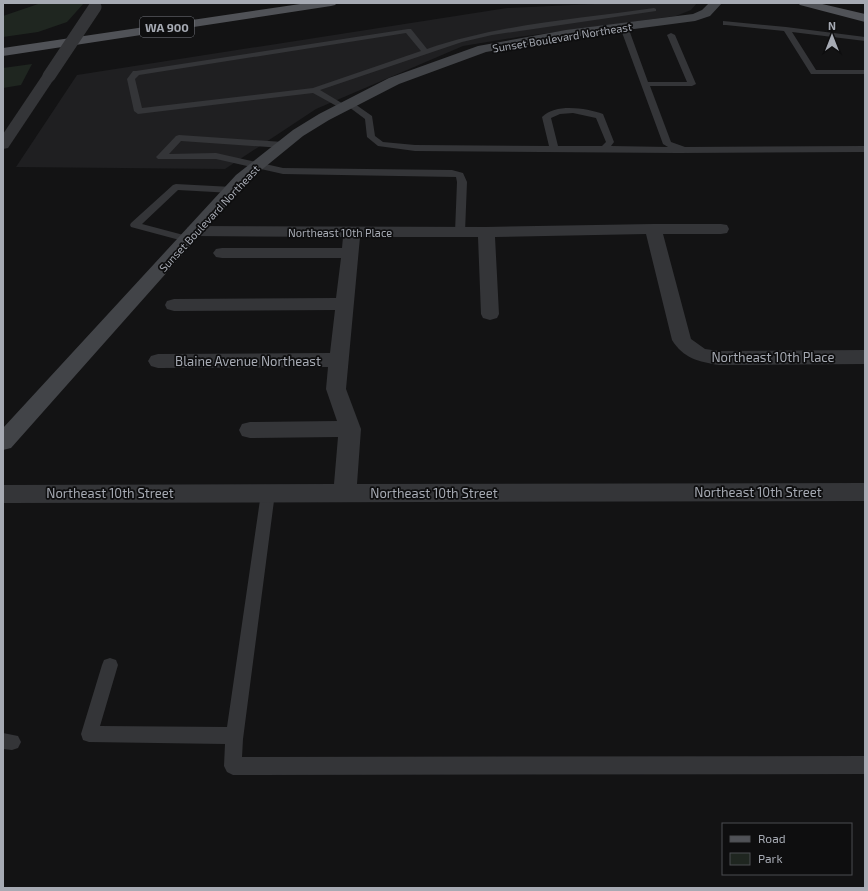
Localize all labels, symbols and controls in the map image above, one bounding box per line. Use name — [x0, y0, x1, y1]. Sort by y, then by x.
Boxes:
north arrow — [812, 16, 852, 56]
road number: WA 900 — [140, 17, 194, 37]
text: N — [828, 19, 836, 32]
street label: Sunset Boulevard Northeast — [491, 20, 633, 54]
street label: Sunset Boulevard Northeast — [156, 162, 262, 274]
street label: Northeast 10th Place — [288, 226, 392, 239]
street label: Northeast 10th Place — [711, 349, 835, 365]
street label: Blaine Avenue Northeast — [175, 353, 321, 369]
street label: Northeast 10th Street — [694, 484, 822, 500]
street label: Northeast 10th Street — [46, 485, 174, 501]
street label: Northeast 10th Street — [370, 485, 498, 501]
legend — [722, 823, 852, 875]
text: Road — [758, 831, 786, 845]
text: Park — [758, 851, 783, 865]

